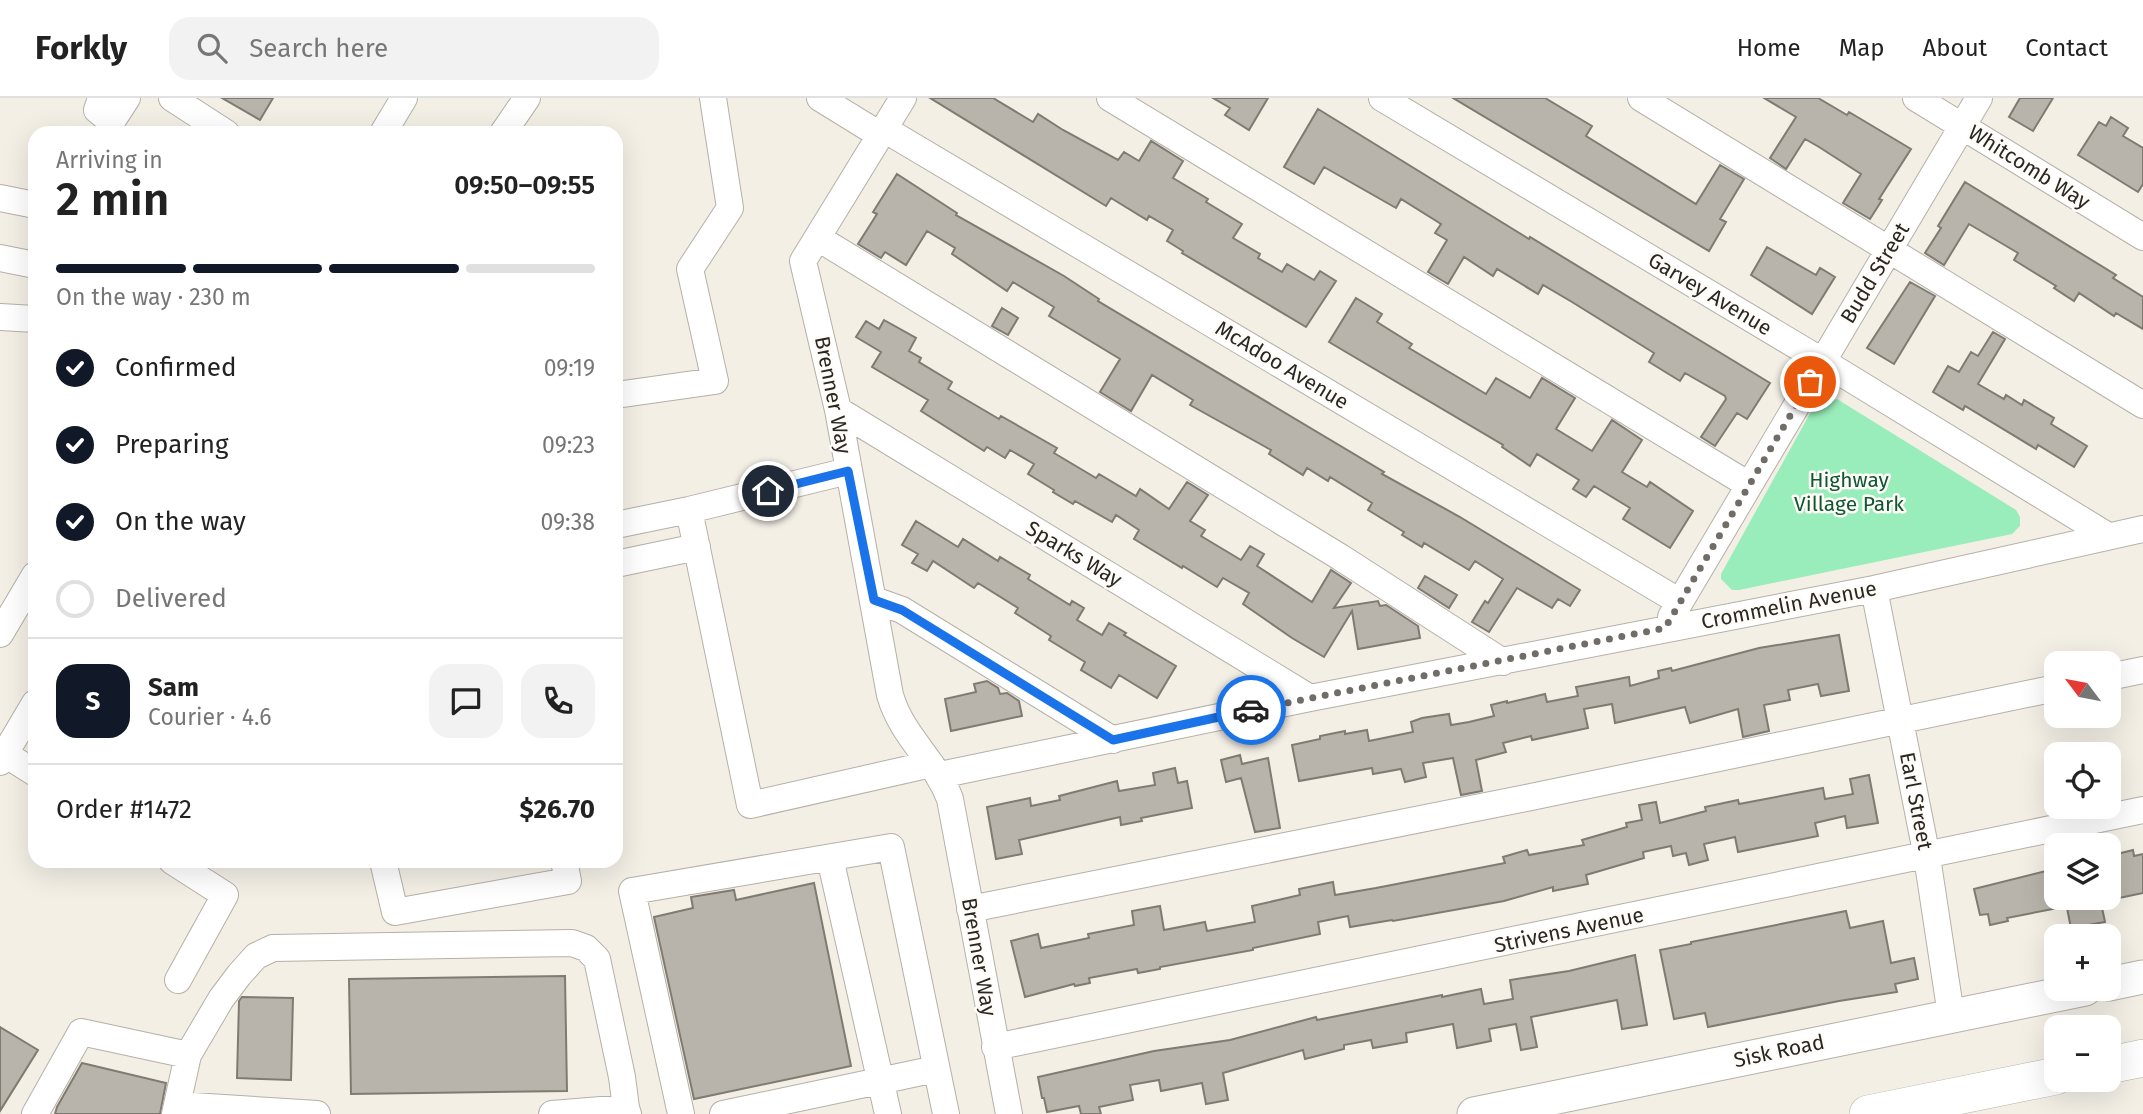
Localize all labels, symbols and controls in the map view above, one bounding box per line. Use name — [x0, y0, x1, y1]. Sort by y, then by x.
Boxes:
search box — [169, 17, 659, 80]
text: Forkly — [35, 28, 127, 68]
icon: search — [193, 29, 231, 67]
text: Search here — [249, 33, 388, 64]
text: Home — [1737, 34, 1801, 62]
text: Map — [1839, 34, 1885, 62]
text: About — [1923, 34, 1987, 62]
text: Contact — [2025, 34, 2108, 62]
street label: Whitcomb Way — [1963, 119, 2095, 215]
text: Arriving in — [56, 146, 163, 174]
text: 09:50–09:55 — [454, 170, 595, 201]
text: 2 min — [56, 172, 169, 227]
street label: Budd Street — [1835, 218, 1915, 328]
street label: Garvey Avenue — [1643, 247, 1777, 341]
text: On the way · 230 m — [56, 283, 251, 311]
street label: McAdoo Avenue — [1211, 315, 1353, 415]
street label: Brenner Way — [809, 334, 857, 457]
icon: check — [56, 349, 94, 387]
text: Confirmed — [115, 352, 236, 383]
pin — [1780, 352, 1840, 412]
text: 09:19 — [544, 354, 595, 382]
icon: bag — [1791, 363, 1829, 401]
icon: check — [56, 426, 94, 464]
text: Preparing — [115, 429, 228, 460]
text: 09:23 — [542, 431, 595, 459]
pin — [738, 461, 798, 521]
park label: Highway Village Park — [1794, 467, 1904, 517]
icon: home — [749, 472, 787, 510]
icon: check — [56, 503, 94, 541]
text: On the way — [115, 506, 246, 537]
text: 09:38 — [540, 508, 595, 536]
street label: Sparks Way — [1021, 515, 1127, 593]
street label: Crommelin Avenue — [1699, 575, 1879, 635]
text: Delivered — [115, 583, 227, 614]
north arrow — [2044, 651, 2121, 728]
map controls — [2044, 651, 2121, 1092]
button: chat — [429, 664, 503, 738]
button: phone — [521, 664, 595, 738]
text: Sam — [148, 672, 199, 703]
courier — [1216, 675, 1286, 745]
text: S — [86, 686, 100, 717]
icon: car — [1232, 691, 1270, 729]
text: Courier · 4.6 — [148, 703, 272, 731]
button: locate — [2044, 742, 2121, 819]
street label: Earl Street — [1894, 750, 1938, 853]
text: Order #1472 — [56, 794, 192, 825]
text: $26.70 — [520, 794, 595, 825]
button: layers — [2044, 833, 2121, 910]
street label: Brenner Way — [956, 896, 1002, 1019]
street label: Strivens Avenue — [1492, 901, 1646, 959]
button: + — [2044, 924, 2121, 1001]
button: − — [2044, 1015, 2121, 1092]
street label: Sisk Road — [1731, 1029, 1827, 1073]

